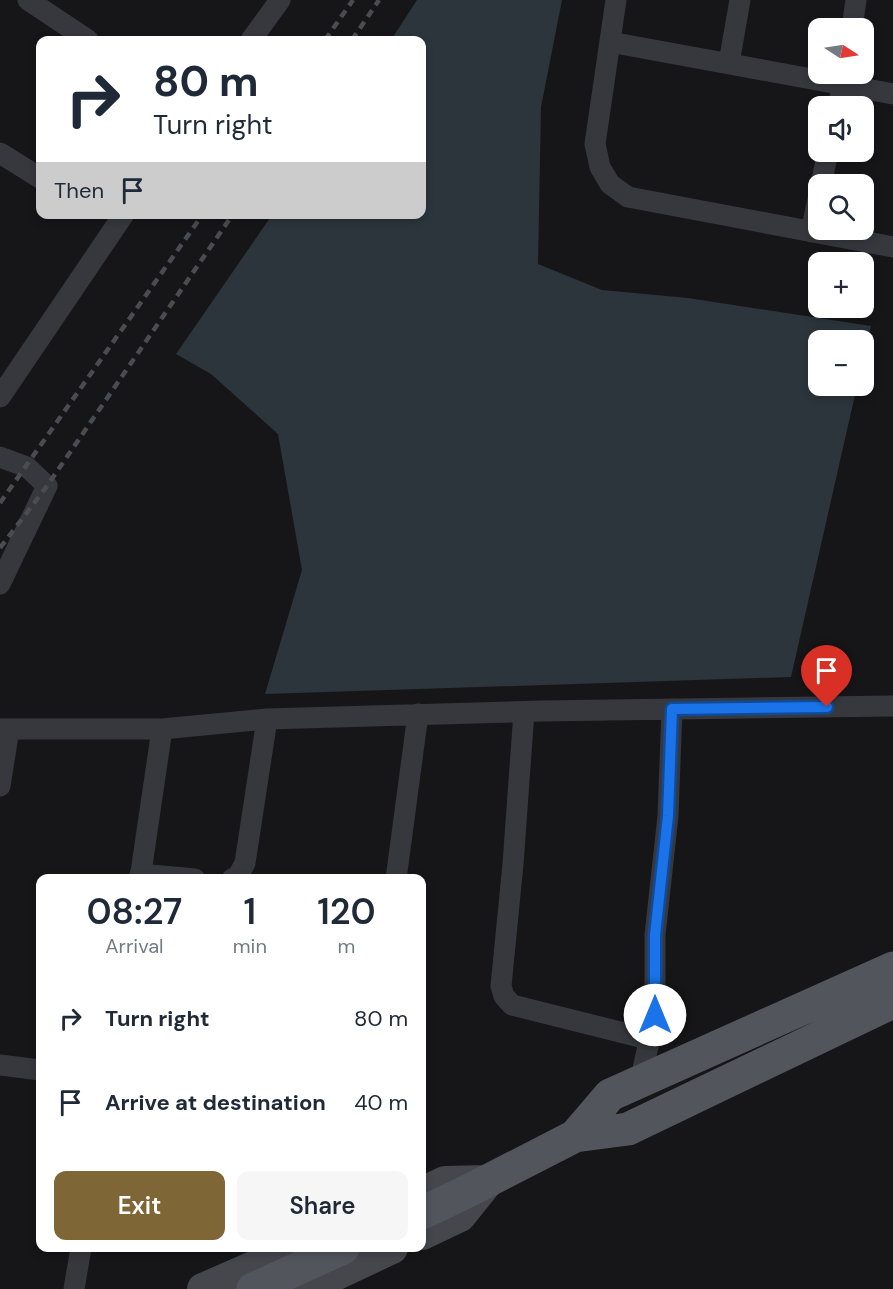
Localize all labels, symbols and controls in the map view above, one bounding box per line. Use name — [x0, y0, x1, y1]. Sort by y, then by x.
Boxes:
north arrow — [808, 18, 874, 84]
map controls — [808, 18, 874, 396]
text: 80 m — [153, 54, 259, 109]
icon: right — [54, 60, 132, 138]
button: sound — [808, 96, 874, 162]
text: Turn right — [153, 107, 273, 142]
icon: arrive — [116, 174, 149, 207]
button: search — [808, 174, 874, 240]
text: Then — [54, 176, 104, 205]
button: + — [808, 252, 874, 318]
button: − — [808, 330, 874, 396]
pin — [801, 645, 852, 707]
icon: arrive — [810, 654, 843, 687]
text: 08:27 — [86, 888, 182, 935]
text: 1 — [244, 888, 256, 935]
text: 120 — [317, 888, 376, 935]
text: Arrival — [105, 933, 164, 959]
text: min — [233, 933, 267, 959]
text: m — [338, 933, 355, 959]
position arrow — [623, 983, 687, 1047]
icon: right — [54, 1002, 87, 1035]
text: Turn right — [105, 1004, 210, 1033]
text: 80 m — [354, 1004, 408, 1033]
icon: arrive — [54, 1086, 87, 1119]
text: Arrive at destination — [105, 1088, 326, 1117]
text: 40 m — [354, 1088, 408, 1117]
button: Exit — [54, 1171, 225, 1240]
button: Share — [237, 1171, 408, 1240]

